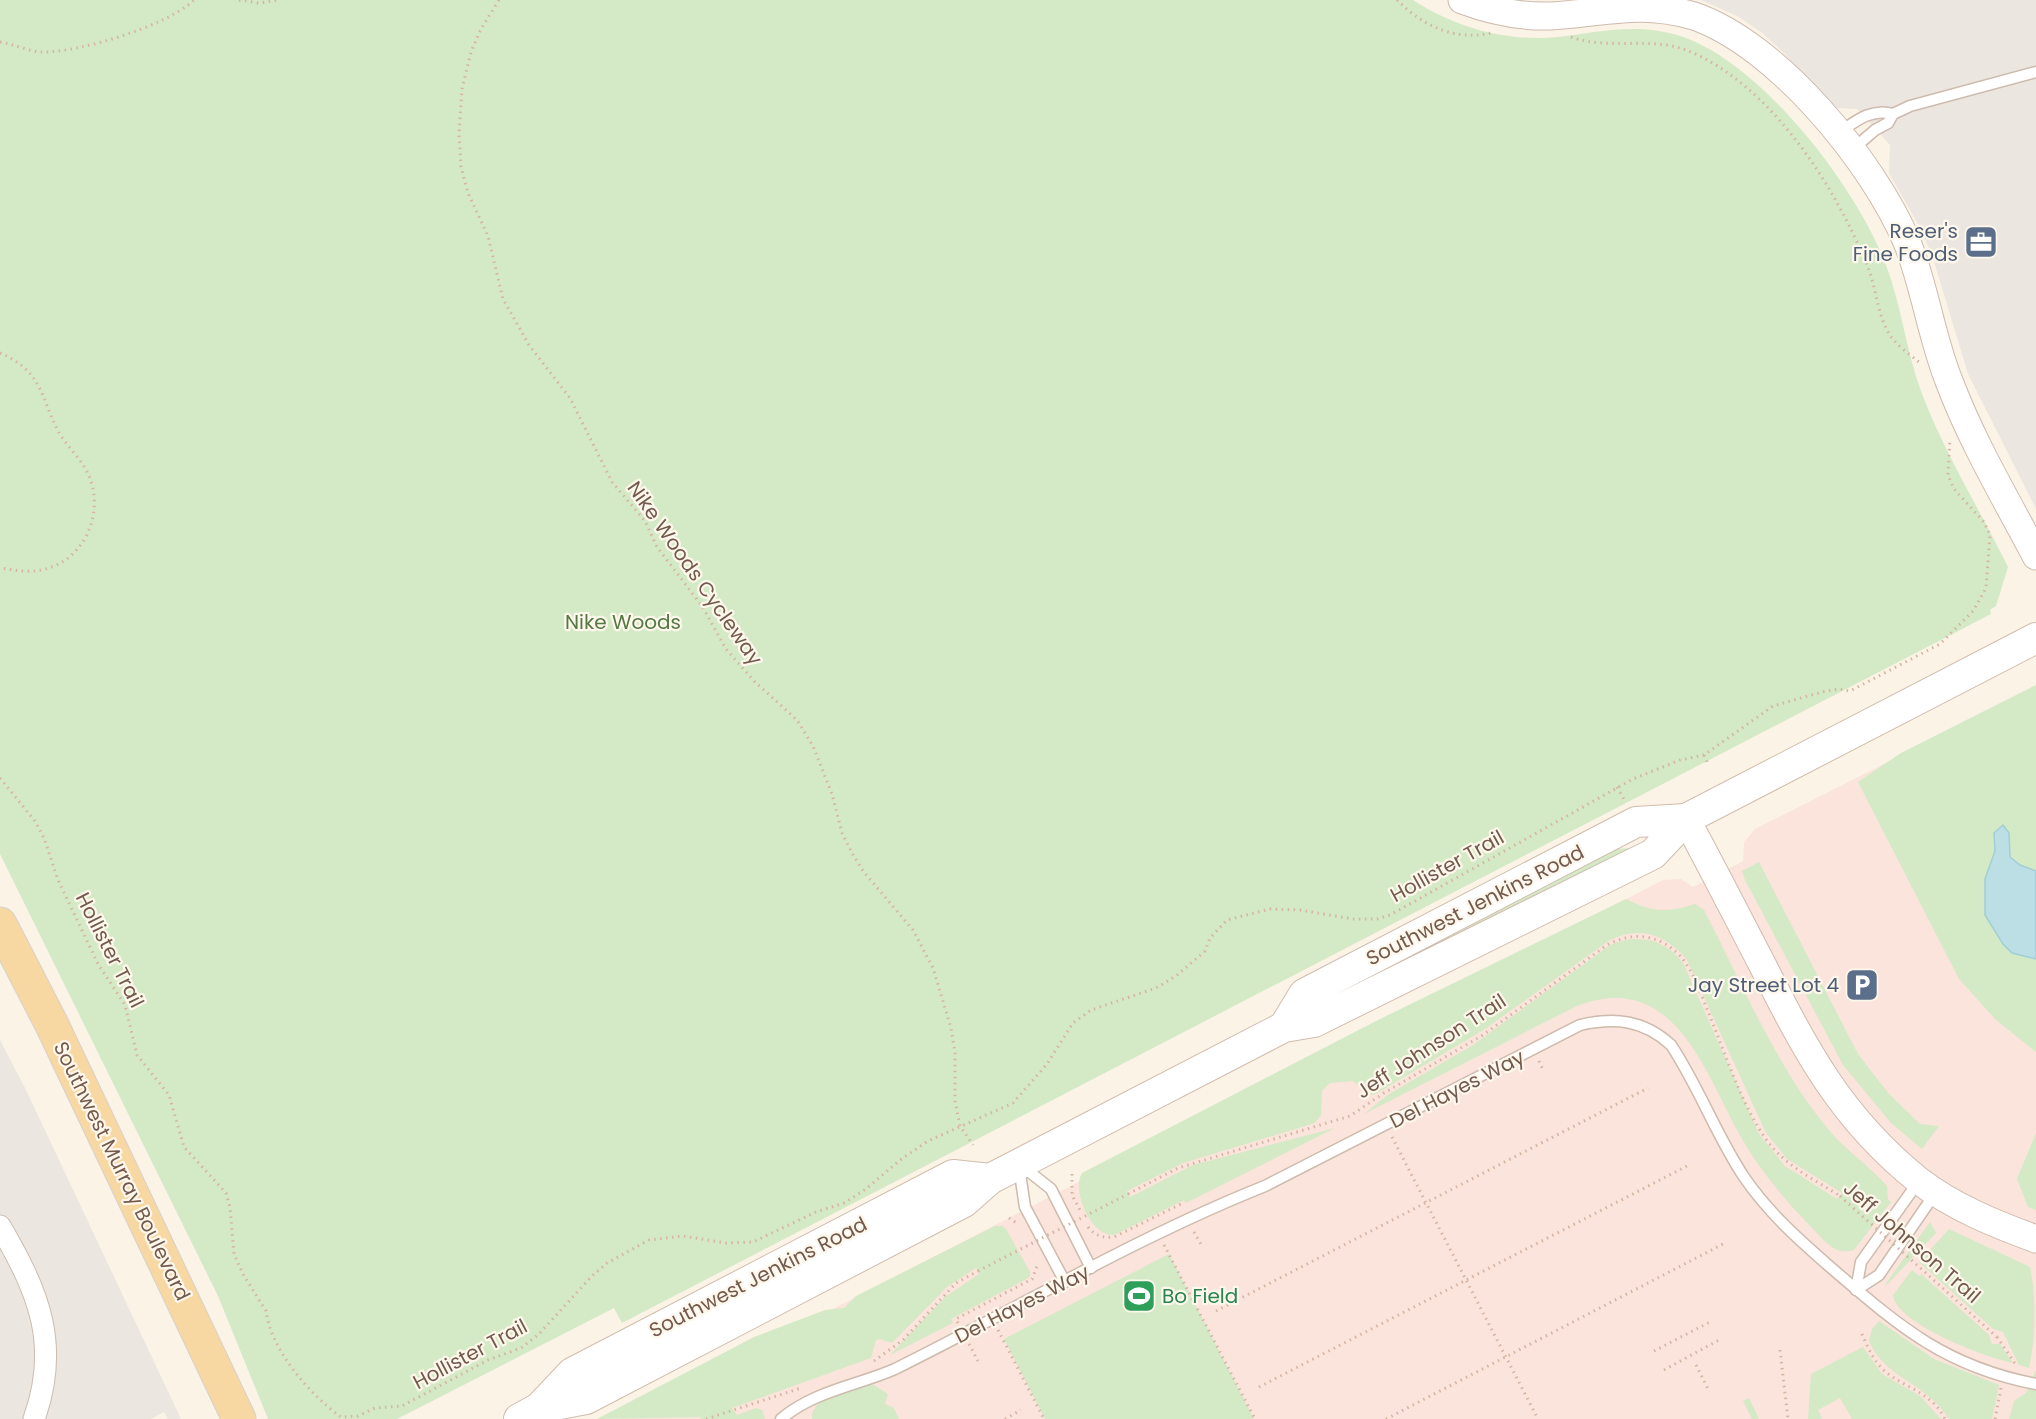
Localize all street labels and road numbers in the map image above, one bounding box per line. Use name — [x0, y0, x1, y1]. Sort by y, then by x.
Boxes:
street label: Nike Woods Cycleway — [622, 477, 768, 669]
street label: Hollister Trail — [1385, 823, 1509, 909]
street label: Southwest Jenkins Road — [1361, 838, 1589, 972]
street label: Hollister Trail — [69, 888, 151, 1012]
street label: Jeff Johnson Trail — [1351, 987, 1511, 1105]
street label: Southwest Murray Boulevard — [47, 1037, 197, 1305]
street label: Del Hayes Way — [1385, 1043, 1529, 1135]
street label: Jeff Johnson Trail — [1837, 1175, 1987, 1309]
street label: Southwest Jenkins Road — [644, 1210, 872, 1344]
street label: Del Hayes Way — [950, 1258, 1094, 1350]
street label: Hollister Trail — [408, 1312, 532, 1396]

